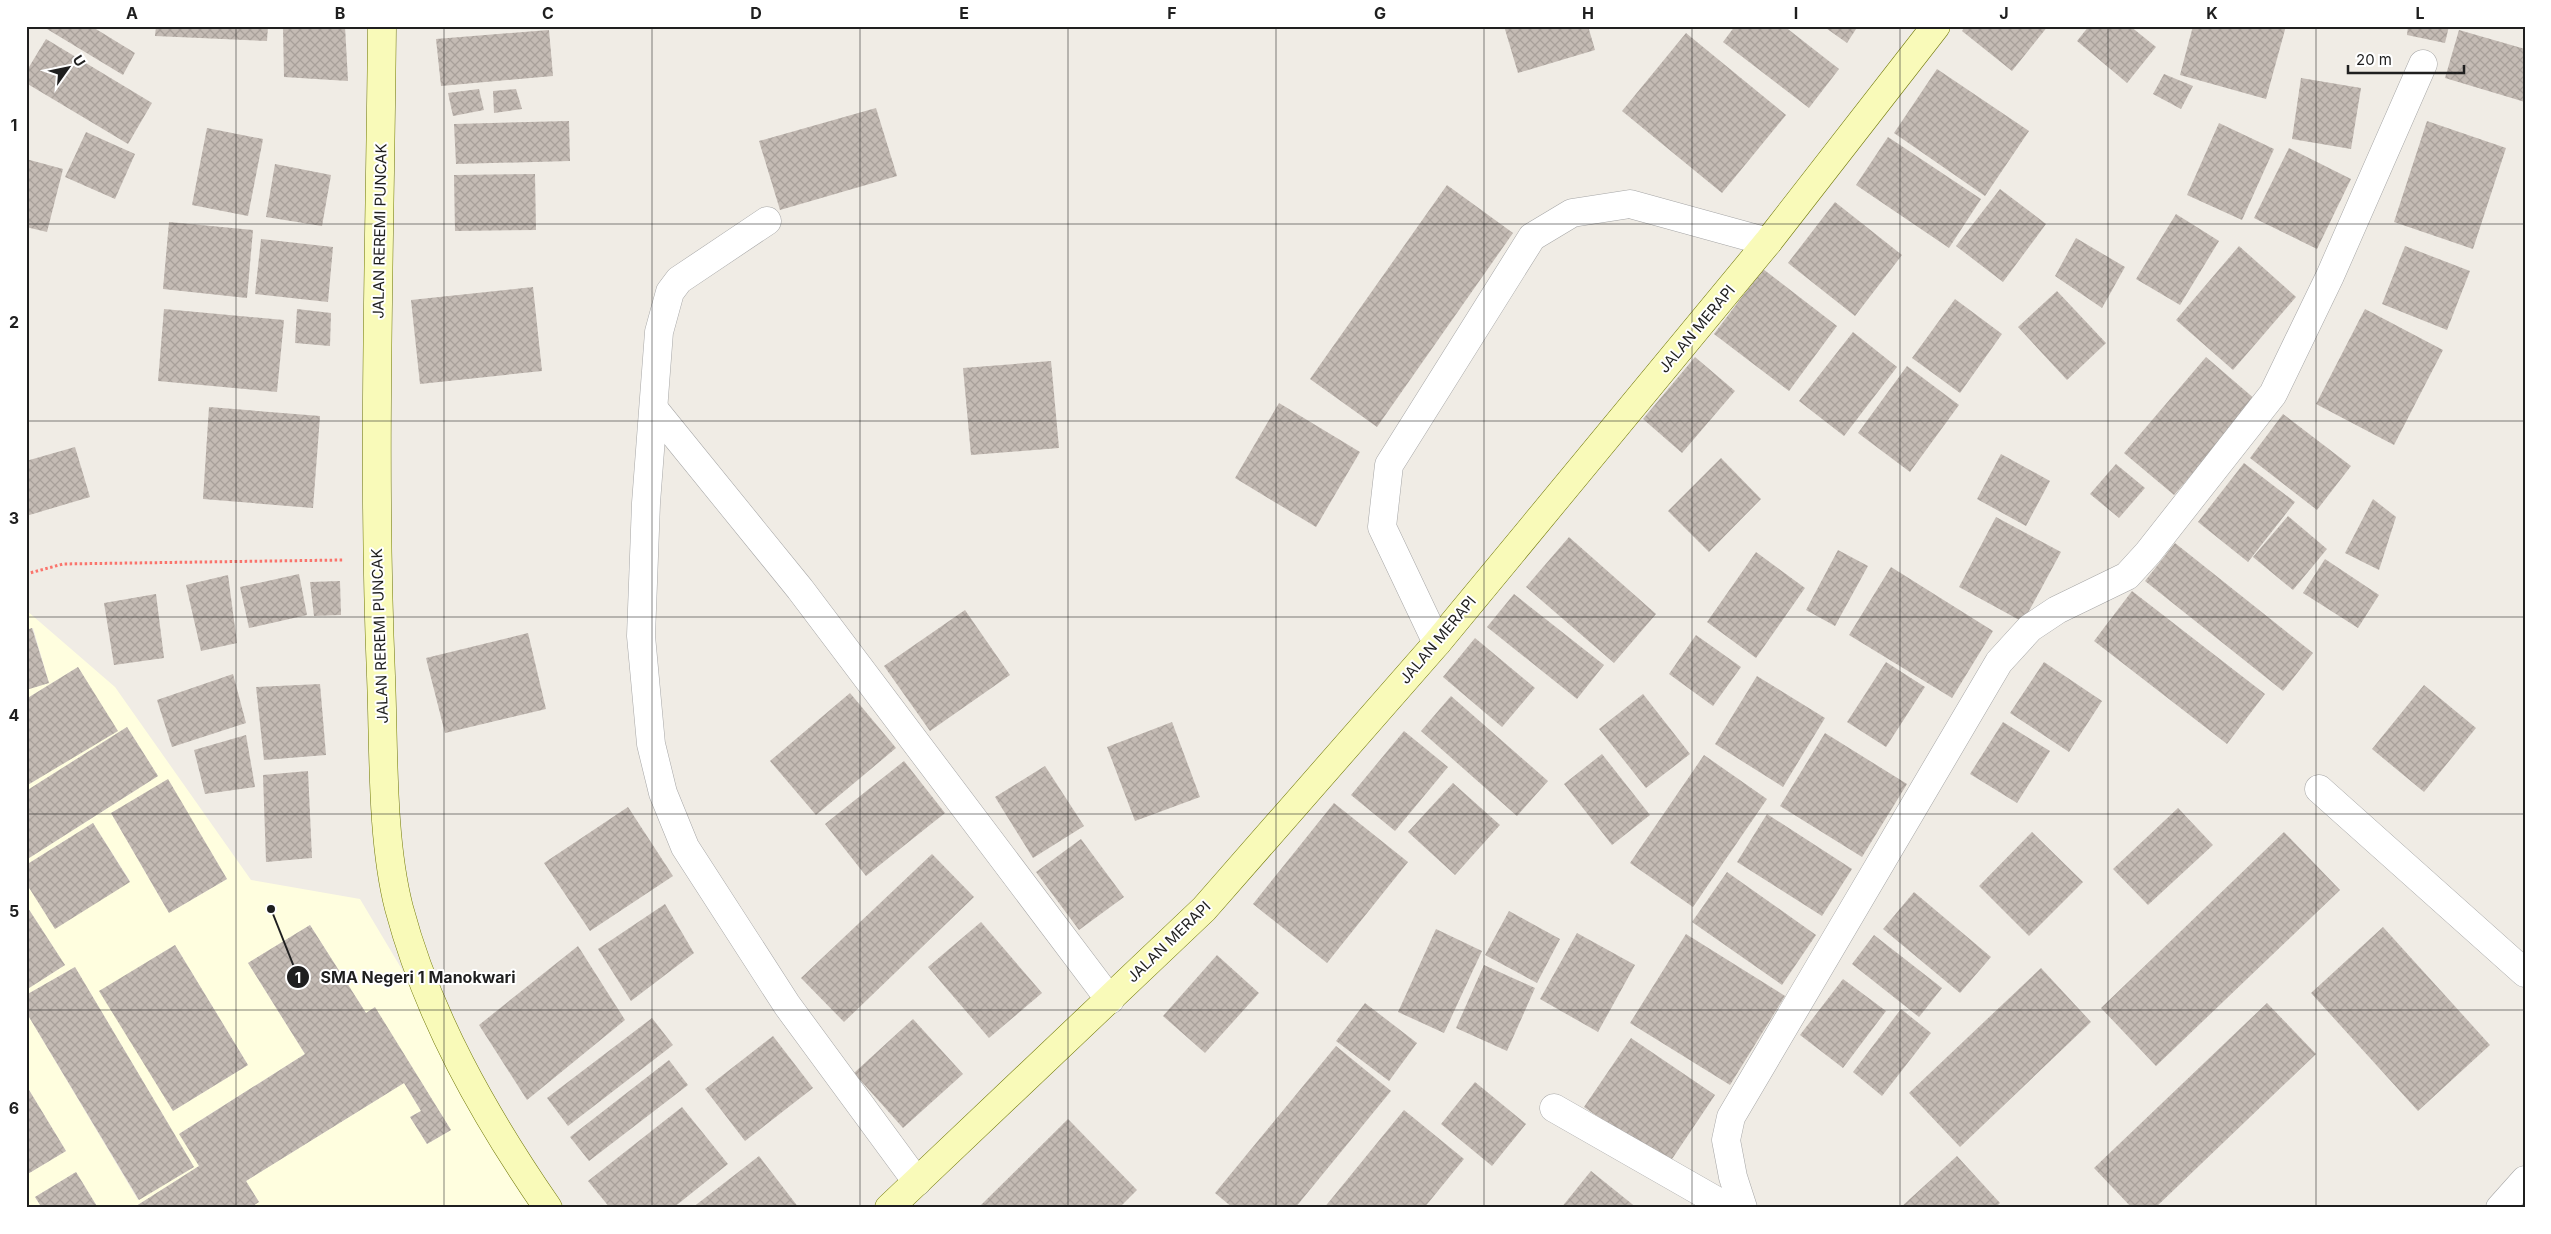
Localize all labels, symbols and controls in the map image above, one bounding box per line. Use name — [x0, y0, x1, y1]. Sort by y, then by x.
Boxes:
text: A — [126, 3, 138, 23]
text: B — [335, 3, 345, 23]
text: C — [542, 3, 554, 23]
text: D — [750, 3, 762, 23]
text: E — [959, 3, 969, 23]
text: F — [1167, 3, 1177, 23]
text: G — [1374, 3, 1386, 23]
text: H — [1582, 3, 1594, 23]
text: I — [1794, 3, 1798, 23]
text: J — [1999, 3, 2009, 23]
text: K — [2206, 3, 2218, 23]
text: L — [2415, 3, 2425, 23]
north arrow — [42, 42, 92, 92]
scale bar — [2348, 42, 2465, 74]
text: 20 m — [2356, 50, 2392, 69]
text: U — [69, 52, 89, 70]
text: 1 — [11, 115, 17, 135]
street label: JALAN REREMI PUNCAK — [368, 143, 391, 319]
street label: JALAN MERAPI — [1654, 281, 1739, 377]
text: 2 — [9, 312, 19, 332]
text: 3 — [9, 508, 19, 528]
street label: JALAN REREMI PUNCAK — [367, 548, 392, 724]
street label: JALAN MERAPI — [1395, 592, 1480, 688]
text: 4 — [9, 705, 20, 725]
street label: JALAN MERAPI — [1123, 897, 1215, 986]
text: 5 — [9, 901, 19, 921]
callout: SMA Negeri 1 Manokwari — [286, 962, 526, 993]
text: SMA Negeri 1 Manokwari — [321, 967, 516, 987]
text: 1 — [295, 968, 301, 987]
text: 6 — [9, 1098, 19, 1118]

